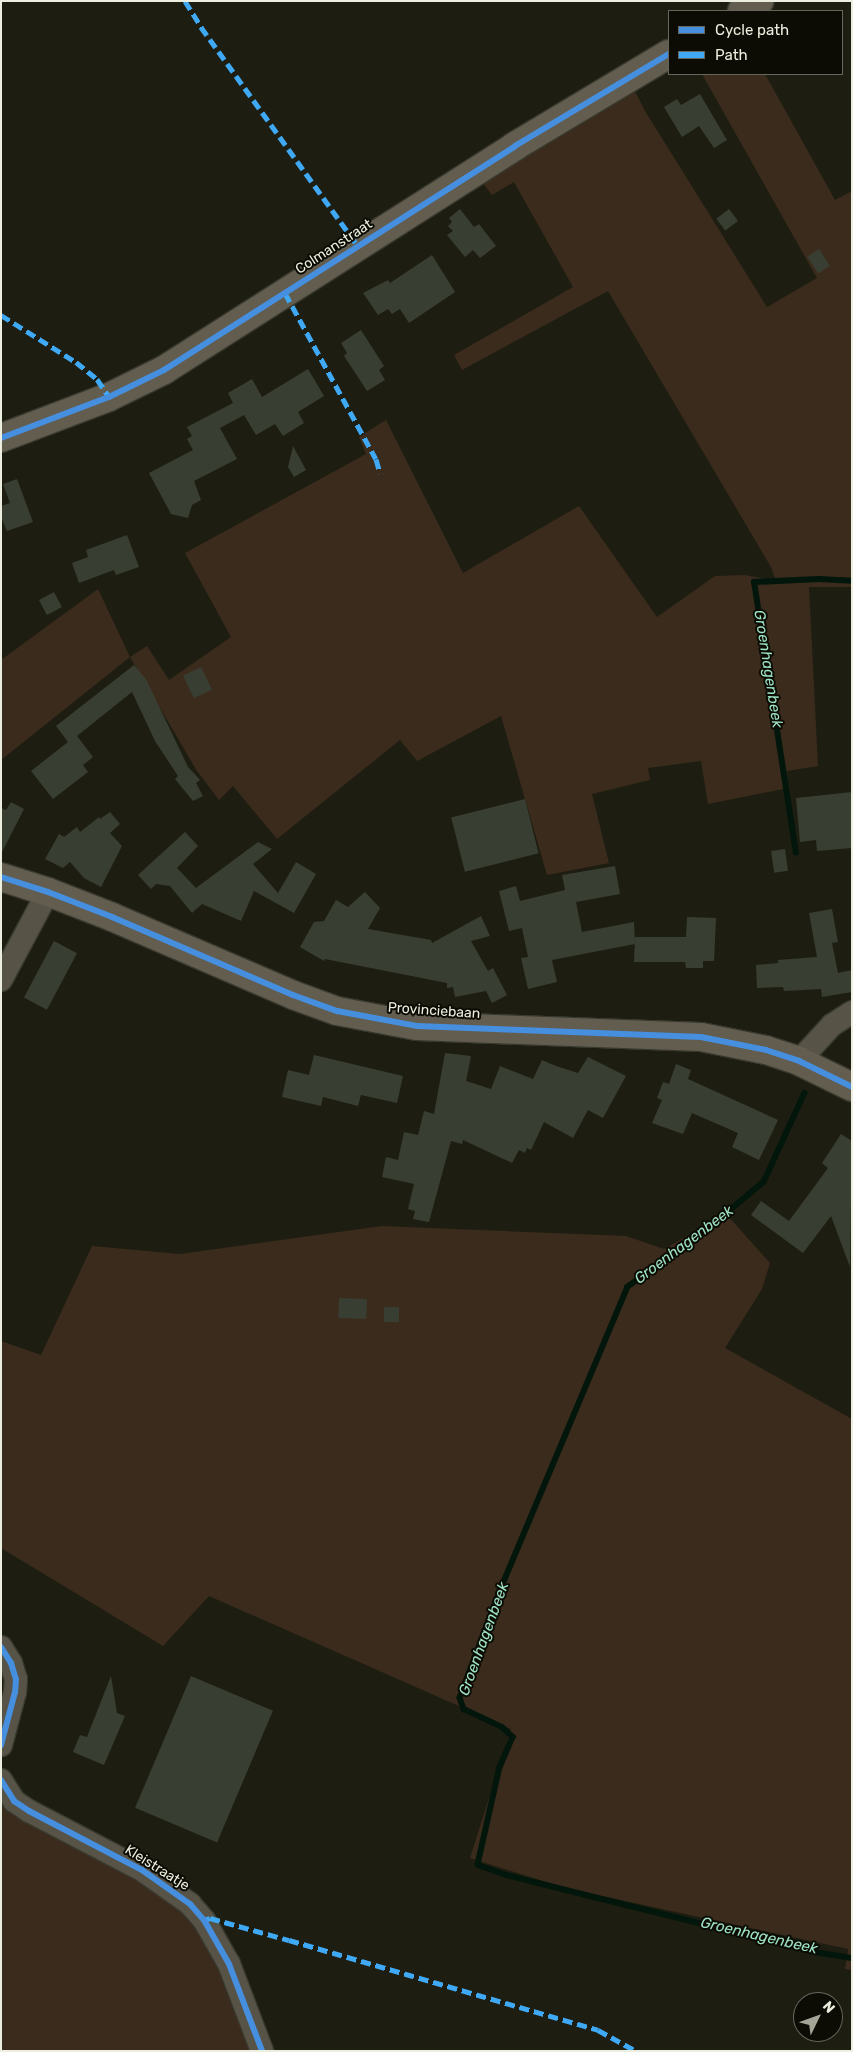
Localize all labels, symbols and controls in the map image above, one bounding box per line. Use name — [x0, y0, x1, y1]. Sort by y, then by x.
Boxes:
legend — [668, 10, 843, 75]
text: Cycle path — [715, 21, 789, 39]
text: Path — [715, 46, 748, 64]
street label: Colmanstraat — [292, 216, 376, 278]
water label: Groenhagenbeek — [750, 609, 786, 729]
street label: Provinciebaan — [387, 999, 481, 1023]
water label: Groenhagenbeek — [631, 1202, 737, 1288]
water label: Groenhagenbeek — [455, 1580, 513, 1698]
street label: Kleistraatje — [122, 1842, 192, 1894]
water label: Groenhagenbeek — [699, 1914, 819, 1958]
north arrow — [793, 1992, 843, 2042]
text: N — [819, 1998, 838, 2017]

